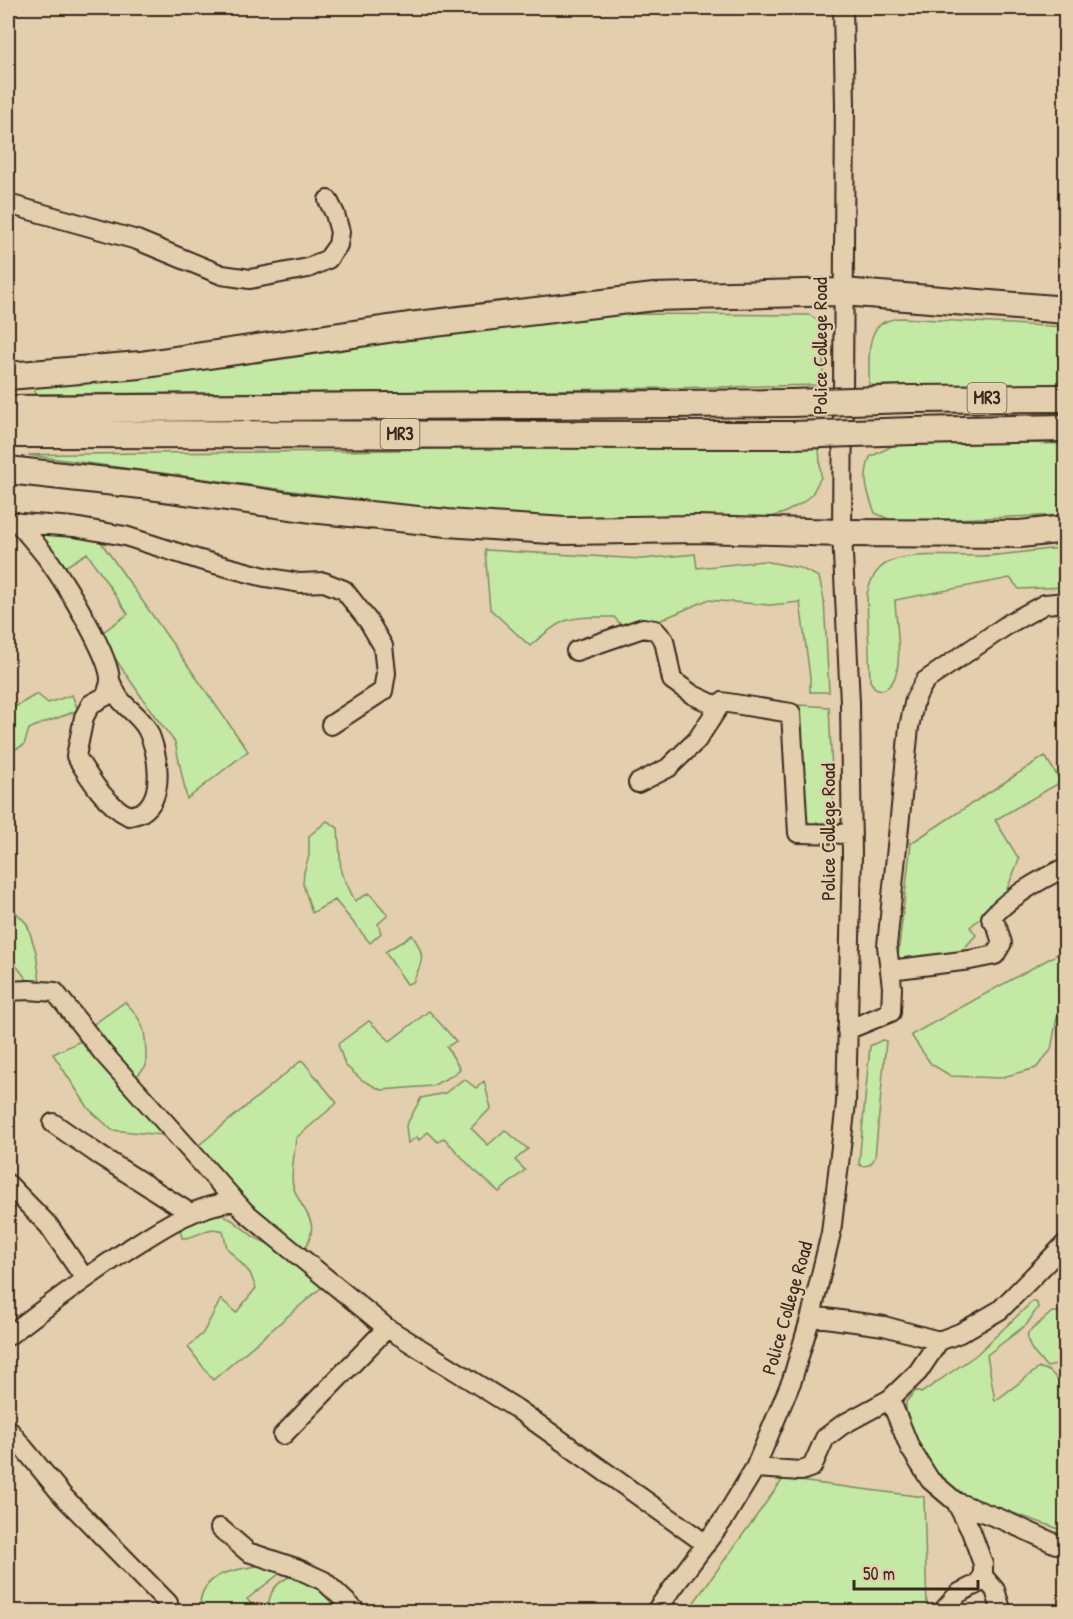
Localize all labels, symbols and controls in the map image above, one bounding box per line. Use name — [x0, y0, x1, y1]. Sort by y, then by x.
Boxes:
street label: Police College Road — [806, 277, 833, 415]
road number: MR3 — [968, 383, 1006, 413]
road number: MR3 — [380, 419, 420, 449]
street label: Police College Road — [814, 763, 841, 901]
street label: Police College Road — [755, 1238, 819, 1378]
scale bar — [854, 1553, 978, 1591]
text: 50 m — [863, 1561, 895, 1586]

